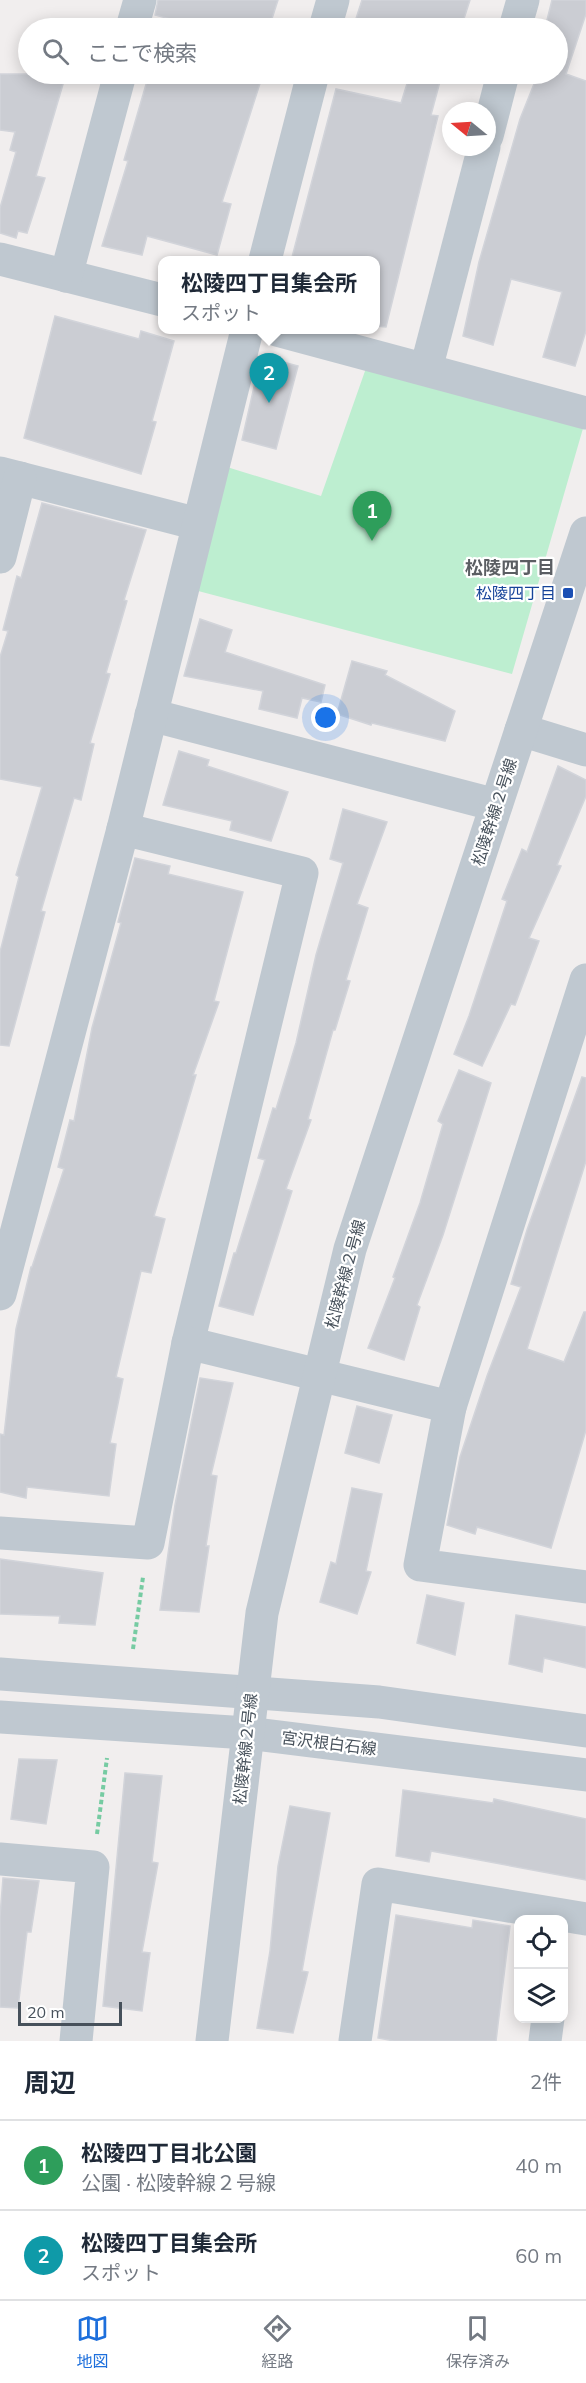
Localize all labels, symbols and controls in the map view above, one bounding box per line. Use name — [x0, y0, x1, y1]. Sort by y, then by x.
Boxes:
search box — [18, 18, 568, 84]
icon: search — [39, 35, 72, 68]
text: ここで検索 — [87, 39, 197, 67]
north arrow — [442, 102, 496, 156]
popup — [158, 256, 380, 334]
text: 松陵四丁目集会所 — [181, 269, 357, 297]
text: スポット — [181, 300, 261, 325]
pin: 2 — [250, 354, 288, 403]
pin: 1 — [352, 492, 392, 541]
district label: 松陵四丁目 — [465, 556, 555, 579]
place label: 松陵四丁目 — [476, 583, 556, 603]
marker: 松陵四丁目 — [561, 586, 575, 600]
your location — [311, 703, 340, 732]
street label: 松陵幹線２号線 — [467, 756, 521, 868]
street label: 松陵幹線２号線 — [321, 1217, 369, 1331]
street label: 松陵幹線２号線 — [229, 1692, 261, 1806]
street label: 宮沢根白石線 — [280, 1727, 378, 1759]
map controls — [514, 1915, 568, 2023]
button: locate — [514, 1915, 568, 1969]
button: layers — [514, 1969, 568, 2023]
scale bar — [18, 1999, 122, 2026]
text: 20 m — [27, 2002, 64, 2022]
text: 周辺 — [24, 2066, 76, 2099]
text: 2件 — [530, 2069, 562, 2094]
text: 松陵四丁目北公園 — [81, 2139, 257, 2167]
text: 1 — [38, 2153, 50, 2178]
text: 40 m — [515, 2153, 562, 2178]
text: 公園 · 松陵幹線２号線 — [81, 2170, 276, 2195]
text: 松陵四丁目集会所 — [81, 2229, 257, 2257]
text: 2 — [38, 2243, 50, 2268]
text: 60 m — [515, 2243, 562, 2268]
text: スポット — [81, 2260, 161, 2285]
tab: 地図 — [76, 2312, 109, 2372]
tab: 経路 — [261, 2312, 294, 2372]
tab: 保存済み — [446, 2312, 510, 2372]

